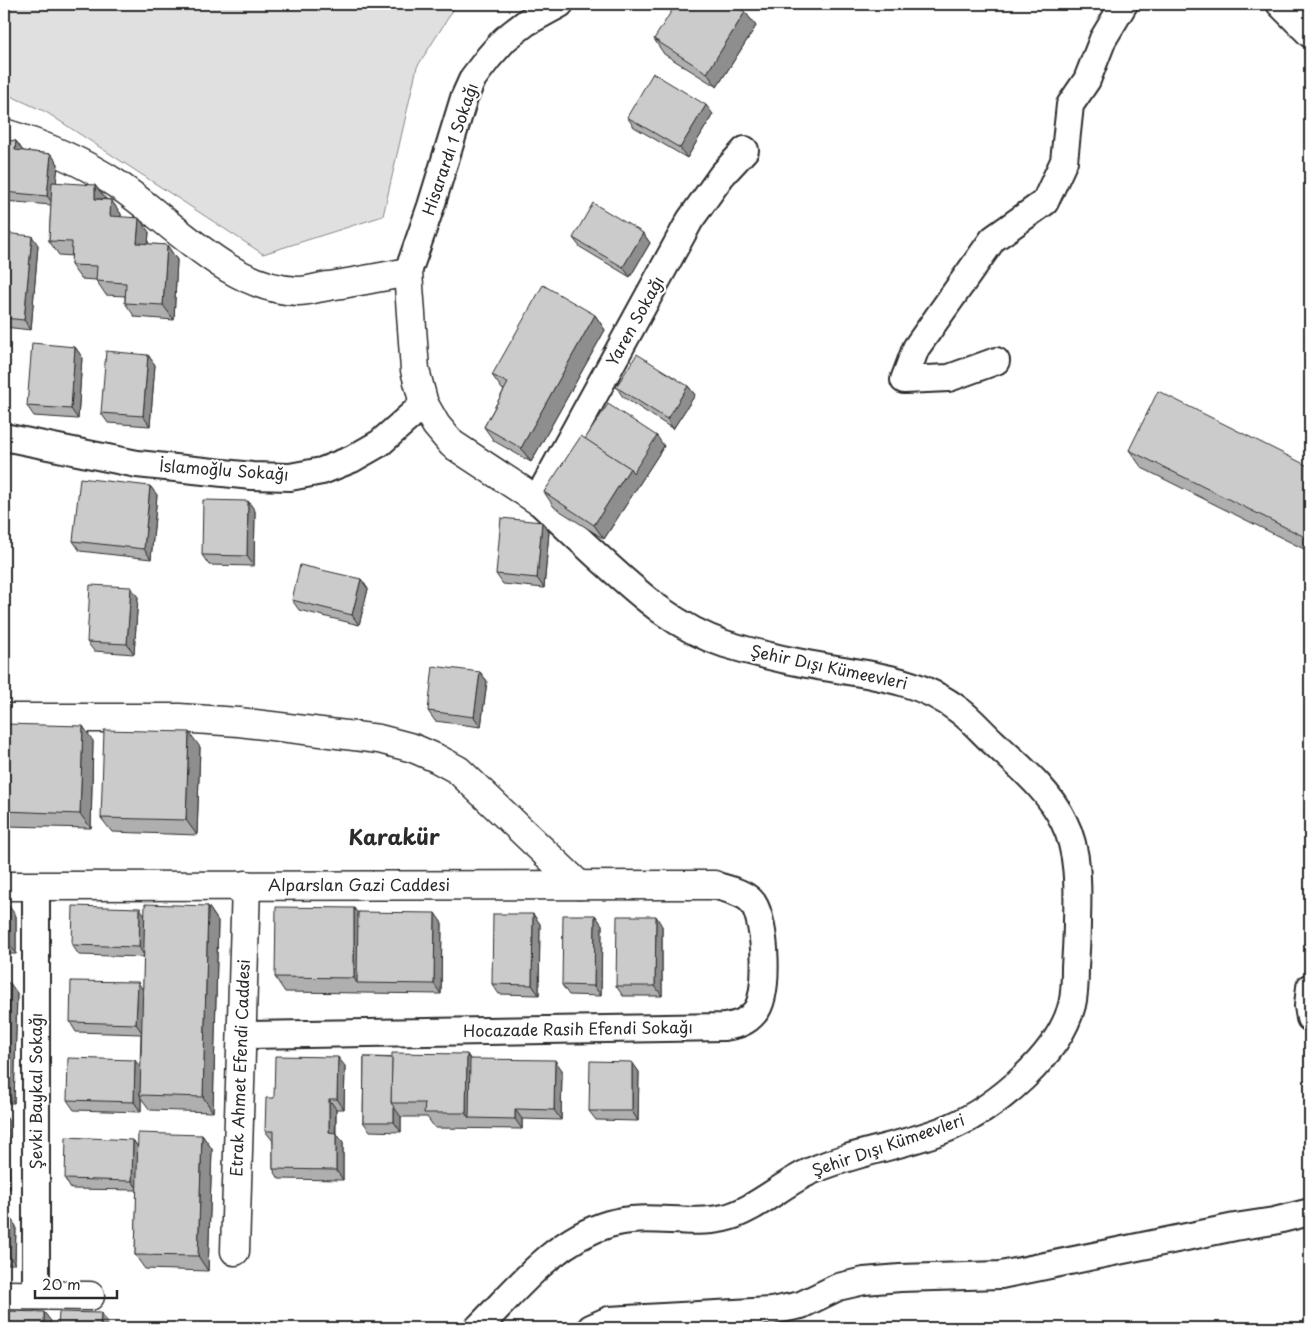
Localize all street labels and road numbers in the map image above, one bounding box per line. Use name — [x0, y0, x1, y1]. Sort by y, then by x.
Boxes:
street label: Hisarardı 1 Sokağı — [415, 79, 483, 218]
street label: Yaren Sokağı — [599, 271, 669, 370]
street label: İslamoğlu Sokağı — [159, 453, 290, 485]
street label: Şehir Dışı Kümeevleri — [748, 638, 910, 694]
street label: Alparslan Gazi Caddesi — [268, 872, 450, 896]
street label: Etrak Ahmet Efendi Caddesi — [223, 959, 255, 1177]
street label: Şevki Baykal Sokağı — [23, 1013, 47, 1169]
street label: Hocazade Rasih Efendi Sokağı — [463, 1014, 693, 1042]
street label: Şehir Dışı Kümeevleri — [808, 1107, 967, 1181]

